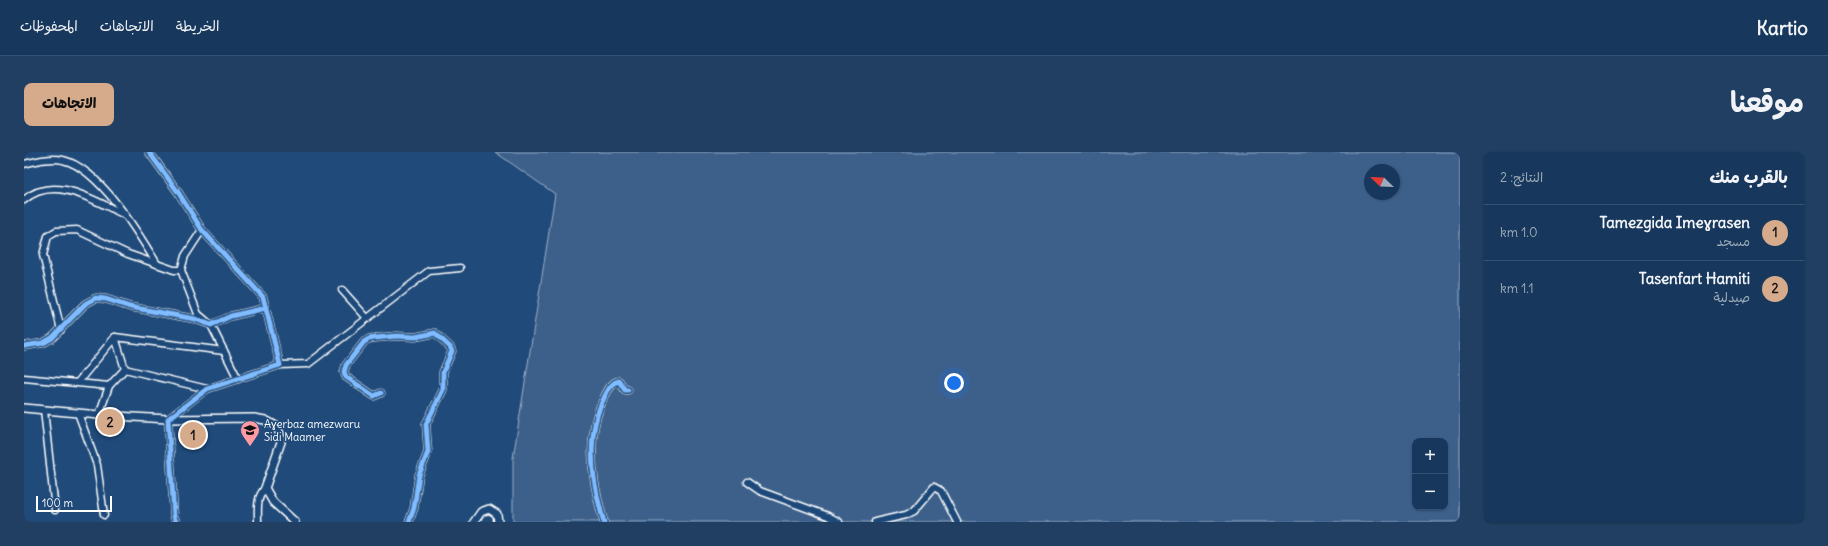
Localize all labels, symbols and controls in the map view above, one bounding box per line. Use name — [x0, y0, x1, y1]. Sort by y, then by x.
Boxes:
text: Kartio — [1756, 16, 1808, 40]
text: المحفوظات — [20, 17, 78, 35]
text: الاتجاهات — [100, 17, 154, 35]
text: الخريطة — [176, 17, 219, 35]
button: الاتجاهات — [24, 83, 114, 126]
text: موقعنا — [1730, 84, 1804, 120]
north arrow — [1364, 164, 1400, 200]
text: بالقرب منك — [1709, 166, 1788, 188]
text: النتائج: 2 — [1500, 169, 1543, 186]
text: Tamezgida Imeɣrasen — [1599, 213, 1750, 232]
text: 1.0 km — [1500, 224, 1538, 241]
text: 1 — [1772, 224, 1778, 241]
text: مسجد — [1717, 233, 1750, 250]
text: Tasenfart Hamiti — [1639, 269, 1750, 288]
text: 1.1 km — [1500, 280, 1534, 297]
text: 2 — [1771, 280, 1779, 297]
text: صيدلية — [1713, 289, 1750, 306]
your location — [944, 373, 964, 393]
pin: 2 — [97, 407, 123, 437]
place label: Aɣerbaz amezwaru Sidi Maamer — [264, 417, 361, 444]
school or university icon: Aɣerbaz amezwaru Sidi Maamer — [239, 419, 261, 447]
pin: 1 — [180, 420, 206, 450]
map controls — [1412, 438, 1448, 510]
button: + — [1412, 438, 1448, 474]
button: − — [1412, 474, 1448, 510]
scale bar — [36, 494, 112, 513]
text: 100 m — [42, 496, 73, 510]

